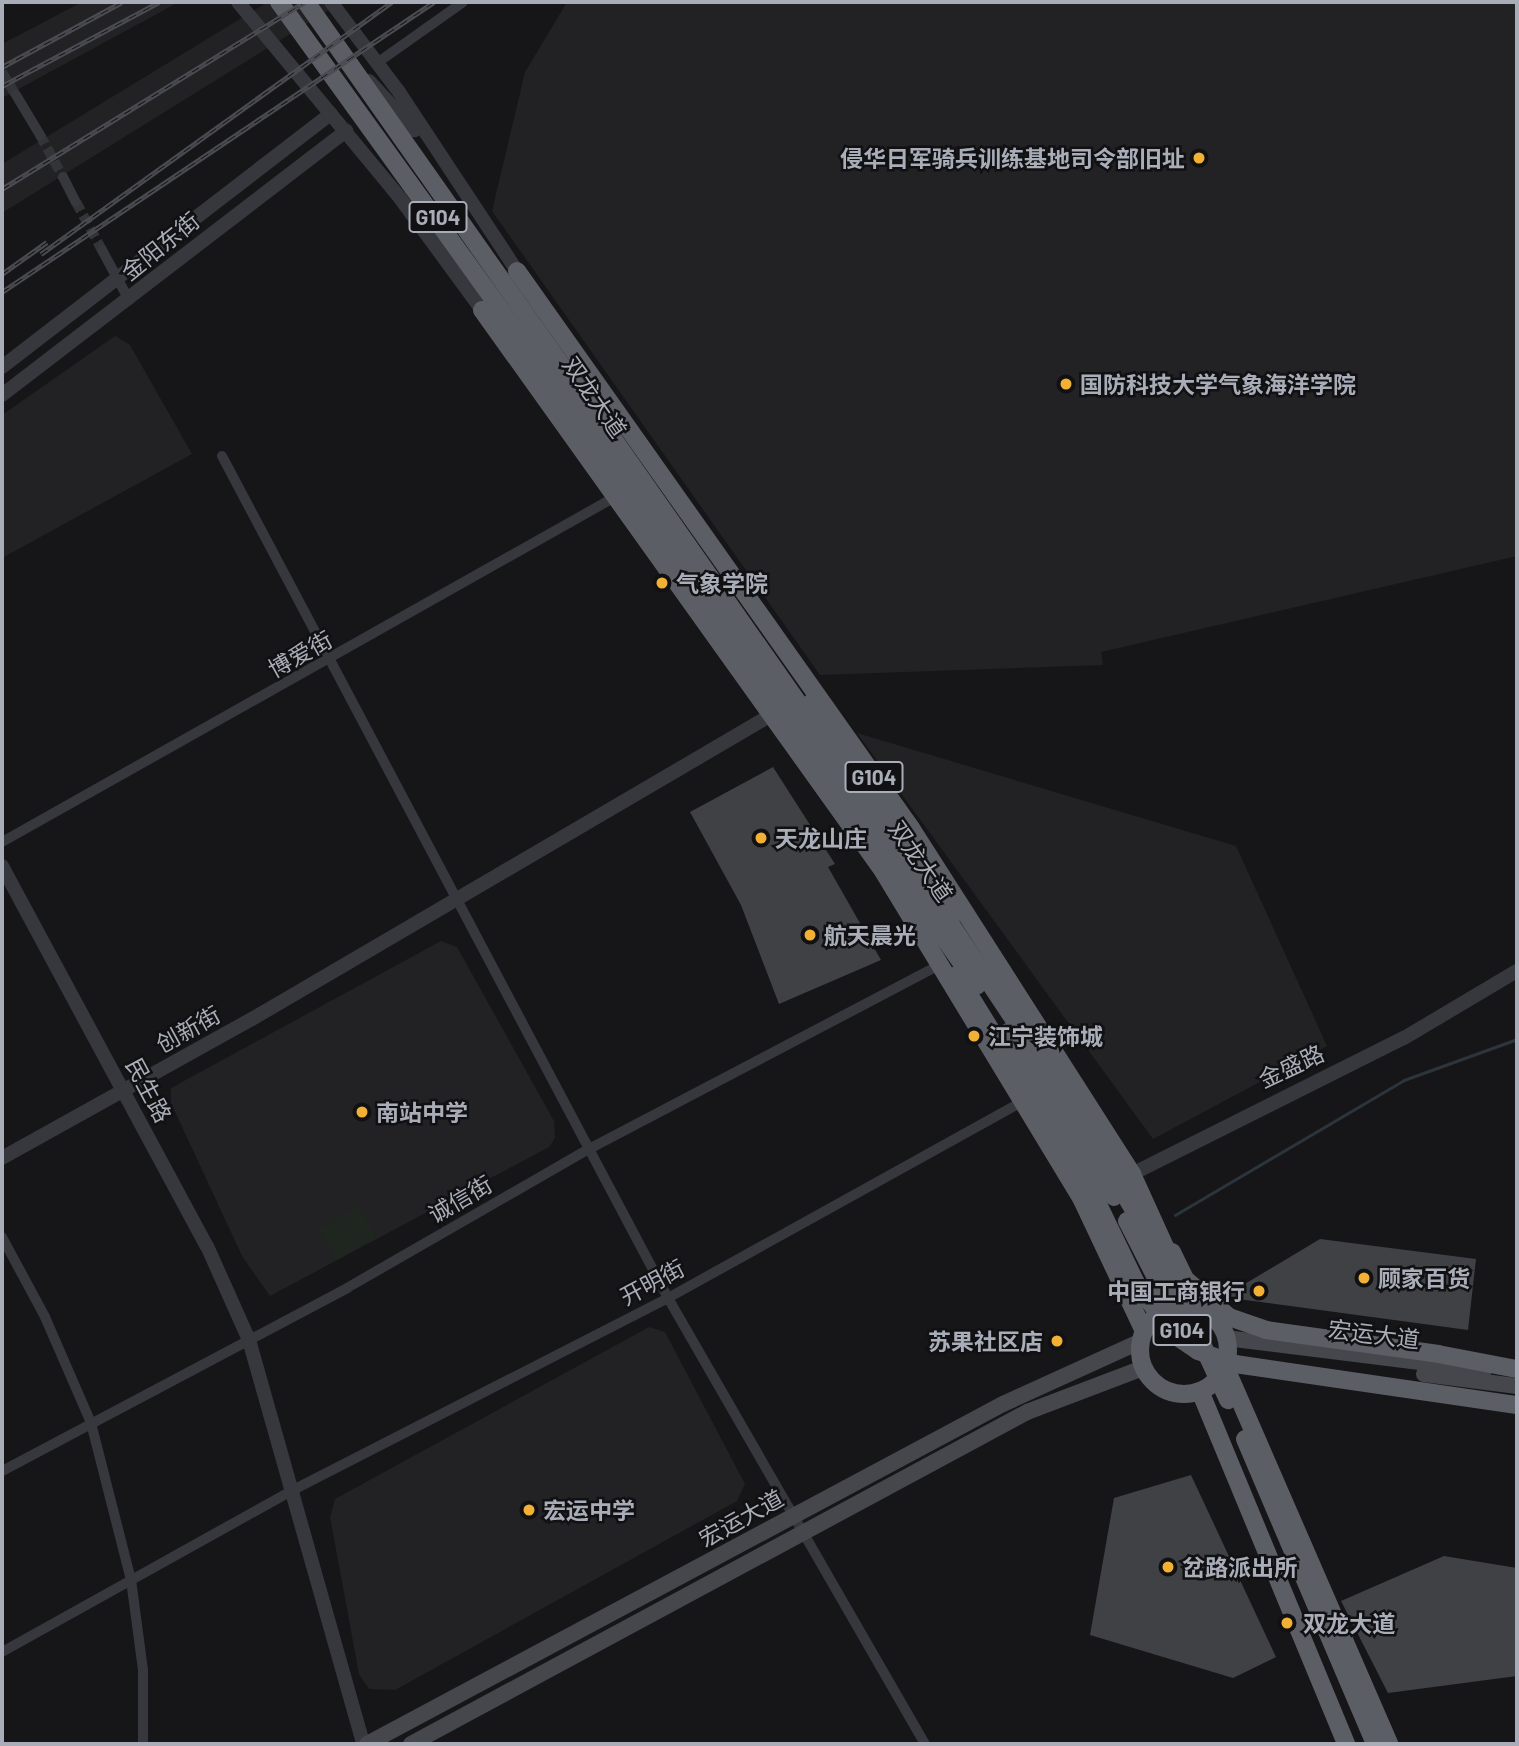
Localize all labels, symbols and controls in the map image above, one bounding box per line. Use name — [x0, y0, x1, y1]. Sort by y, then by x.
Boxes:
place label: 侵华日军骑兵训练基地司令部旧址 — [840, 144, 1185, 172]
marker: 侵华日军骑兵训练基地司令部旧址 — [1191, 150, 1207, 166]
road number: G104 — [408, 200, 468, 234]
street label: 金阳东街 — [116, 206, 204, 286]
street label: 双龙大道 — [557, 351, 633, 443]
place label: 国防科技大学气象海洋学院 — [1080, 370, 1356, 398]
marker: 国防科技大学气象海洋学院 — [1058, 376, 1074, 392]
place label: 气象学院 — [676, 569, 768, 597]
marker: 气象学院 — [654, 575, 670, 591]
street label: 博爱街 — [263, 625, 337, 683]
road number: G104 — [844, 760, 904, 794]
street label: 双龙大道 — [883, 815, 959, 907]
place label: 天龙山庄 — [775, 824, 867, 852]
marker: 天龙山庄 — [753, 830, 769, 846]
place label: 航天晨光 — [824, 921, 916, 949]
marker: 航天晨光 — [802, 927, 818, 943]
street label: 创新街 — [151, 1000, 225, 1058]
place label: 江宁装饰城 — [988, 1022, 1103, 1050]
marker: 江宁装饰城 — [966, 1028, 982, 1044]
street label: 金盛路 — [1254, 1039, 1328, 1093]
street label: 民生路 — [121, 1053, 177, 1127]
place label: 南站中学 — [376, 1098, 468, 1126]
marker: 南站中学 — [354, 1104, 370, 1120]
street label: 诚信街 — [423, 1170, 497, 1228]
street label: 开明街 — [615, 1254, 689, 1310]
place label: 顾家百货 — [1378, 1264, 1470, 1292]
marker: 顾家百货 — [1356, 1270, 1372, 1286]
place label: 中国工商银行 — [1107, 1277, 1245, 1305]
marker: 中国工商银行 — [1251, 1283, 1267, 1299]
road number: G104 — [1152, 1312, 1212, 1348]
street label: 宏运大道 — [1327, 1315, 1421, 1353]
place label: 苏果社区店 — [928, 1327, 1043, 1355]
marker: 苏果社区店 — [1049, 1333, 1065, 1349]
street label: 宏运大道 — [694, 1484, 788, 1552]
place label: 宏运中学 — [543, 1496, 635, 1524]
marker: 宏运中学 — [521, 1502, 537, 1518]
place label: 岔路派出所 — [1182, 1553, 1297, 1581]
marker: 岔路派出所 — [1160, 1559, 1176, 1575]
place label: 双龙大道 — [1303, 1609, 1395, 1637]
marker: 双龙大道 — [1277, 1613, 1297, 1633]

